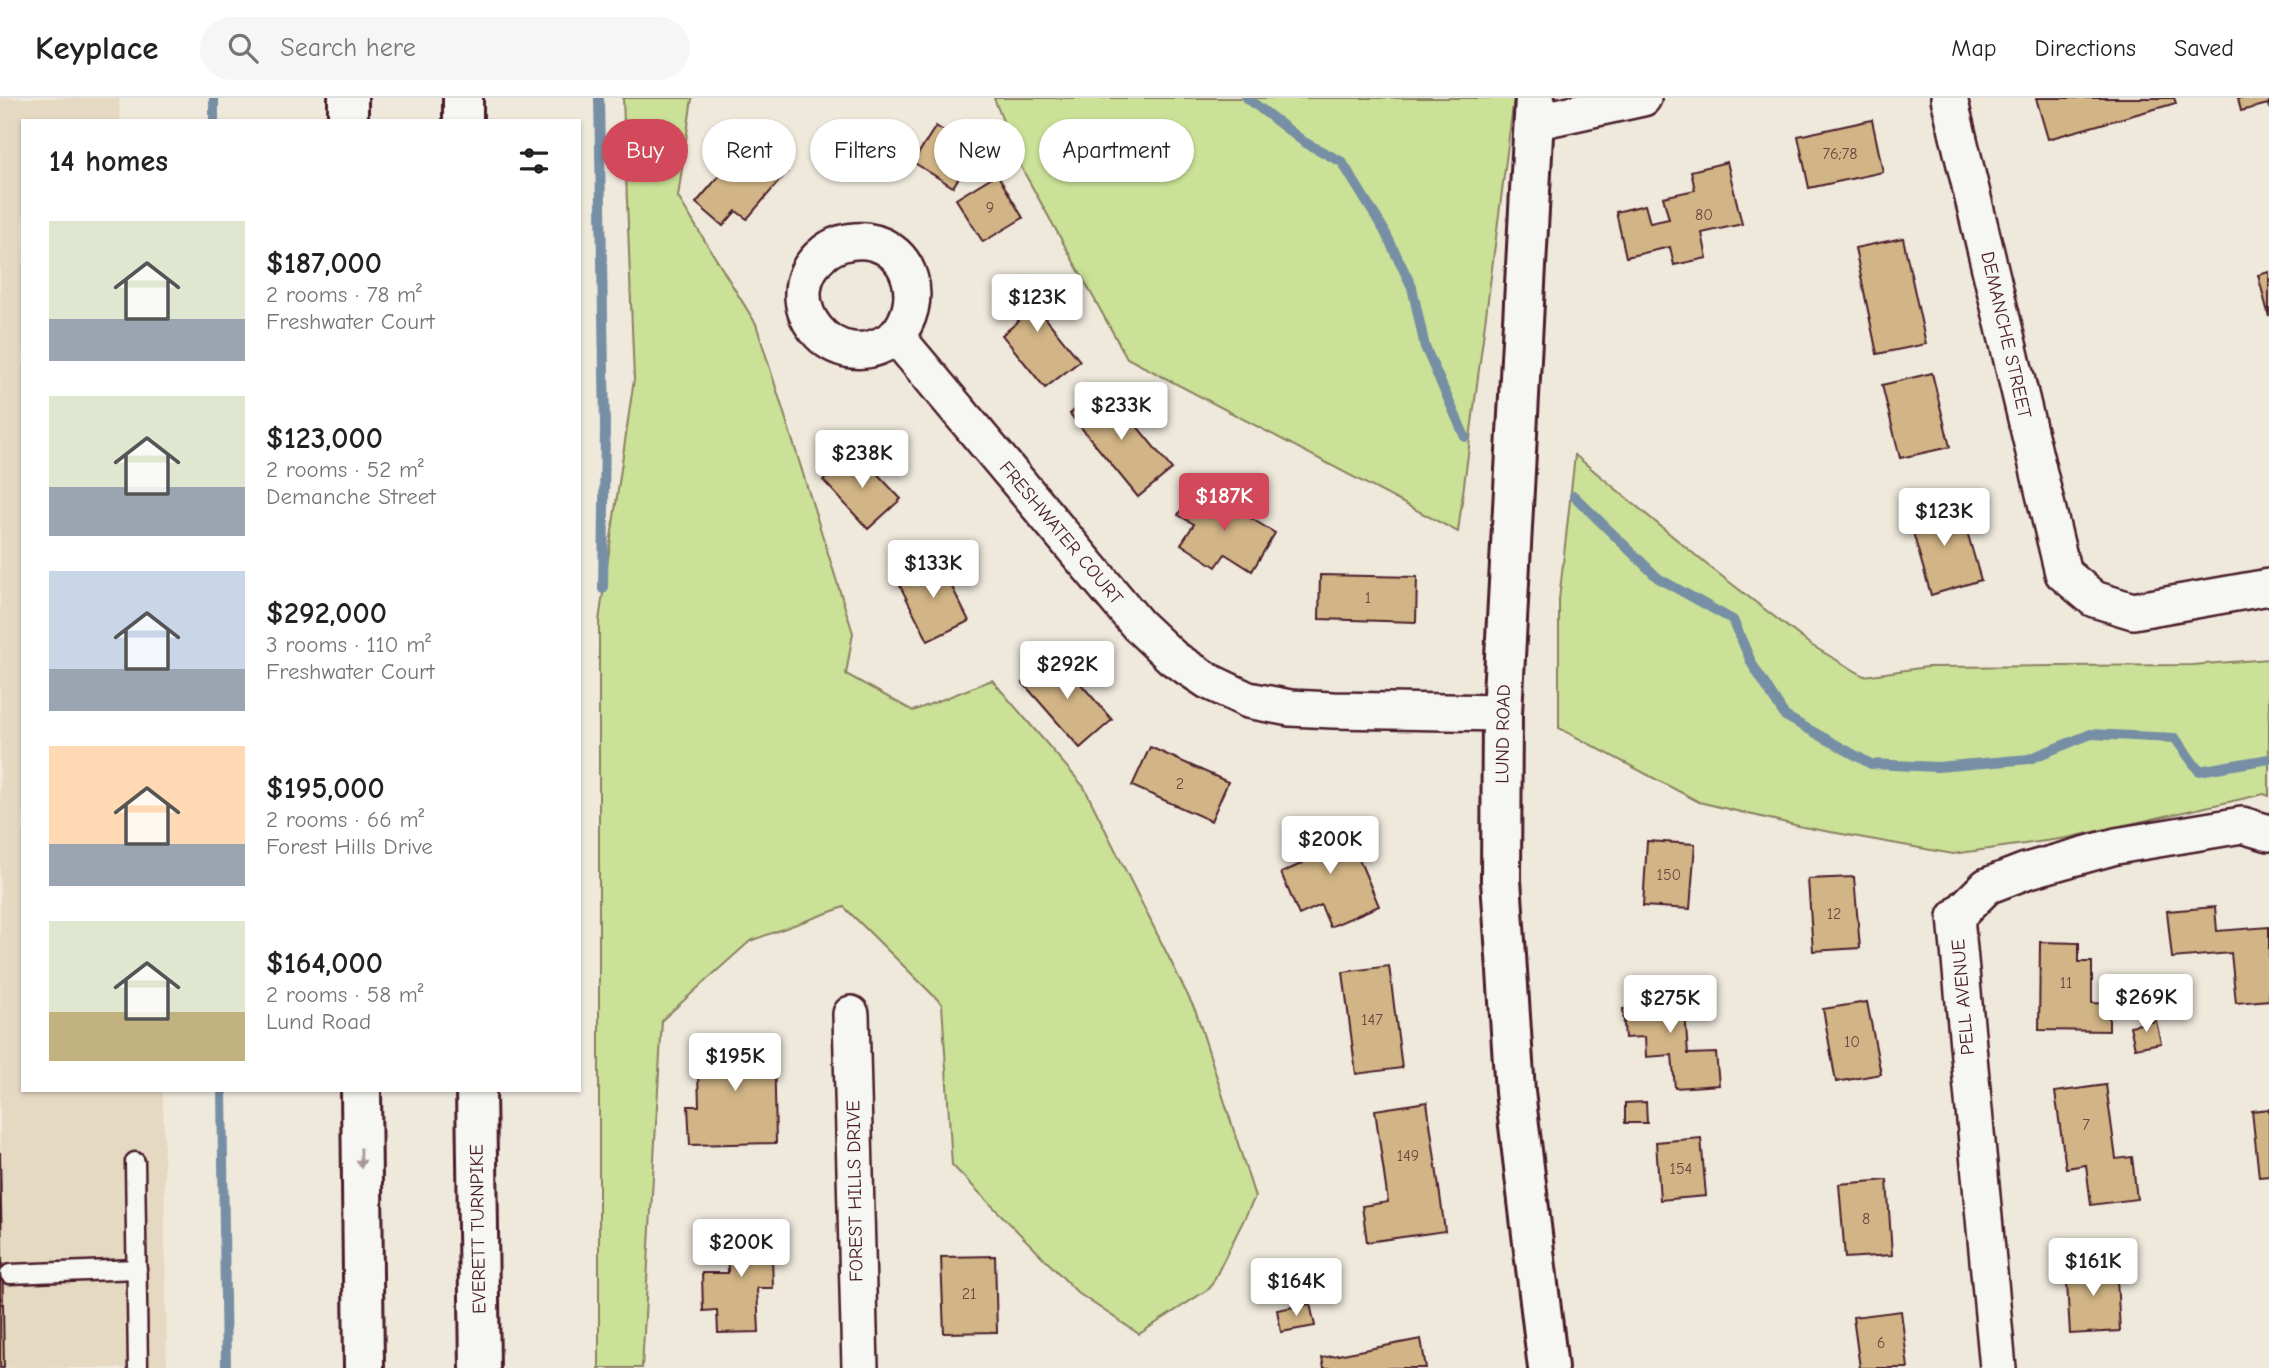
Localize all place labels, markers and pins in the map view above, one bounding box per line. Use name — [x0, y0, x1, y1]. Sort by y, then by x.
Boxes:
pin: $123K — [988, 274, 1086, 334]
pin: $233K — [1072, 382, 1170, 442]
pin: $238K — [813, 430, 911, 490]
pin: $187K — [1175, 474, 1273, 533]
pin: $123K — [1895, 489, 1993, 548]
pin: $133K — [884, 540, 982, 600]
pin: $292K — [1018, 642, 1116, 701]
pin: $200K — [1281, 816, 1379, 876]
pin: $269K — [2097, 974, 2195, 1034]
pin: $275K — [1621, 976, 1719, 1035]
pin: $195K — [686, 1034, 784, 1093]
pin: $200K — [692, 1220, 790, 1279]
pin: $161K — [2044, 1238, 2142, 1298]
pin: $164K — [1247, 1258, 1345, 1318]

